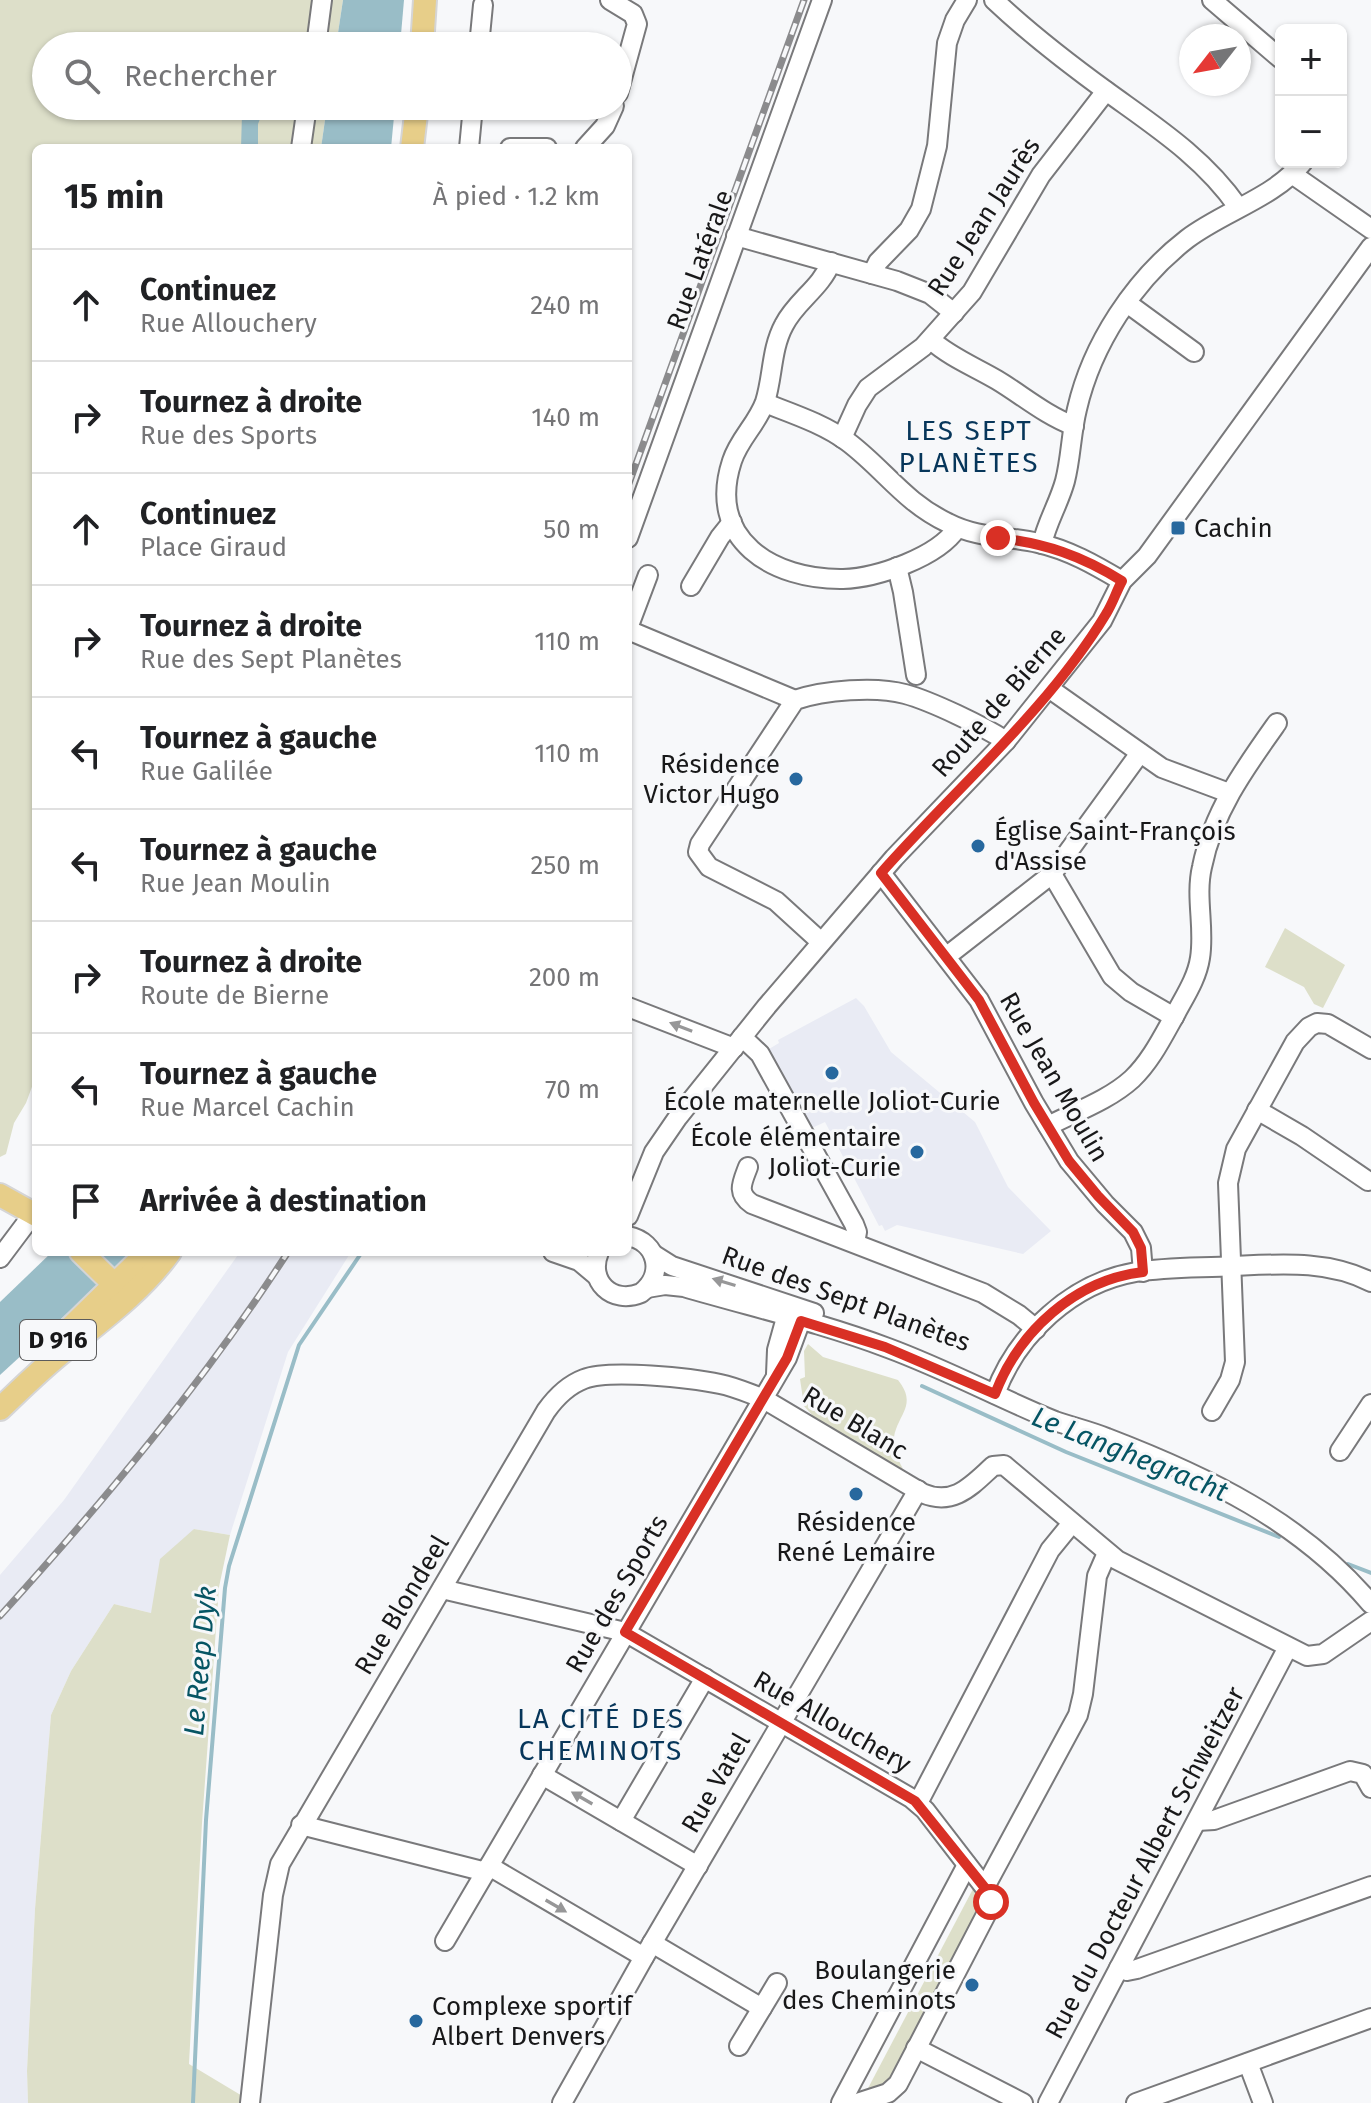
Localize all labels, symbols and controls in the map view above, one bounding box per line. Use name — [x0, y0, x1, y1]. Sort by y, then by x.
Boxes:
north arrow — [1179, 24, 1251, 96]
map controls — [1275, 24, 1347, 168]
button: + — [1275, 24, 1347, 96]
search box — [32, 32, 632, 120]
icon: search — [60, 54, 104, 98]
text: Rechercher — [124, 58, 277, 94]
button: − — [1275, 96, 1347, 168]
street label: Rue Jean Jaurès — [921, 132, 1047, 302]
text: 15 min — [64, 176, 164, 217]
text: À pied · 1.2 km — [433, 181, 600, 212]
street label: Rue Latérale — [660, 186, 740, 334]
text: Continuez — [140, 272, 276, 308]
icon: ahead — [64, 283, 108, 327]
text: 240 m — [530, 290, 600, 321]
text: Rue Allouchery — [140, 308, 317, 339]
text: Tournez à droite — [140, 384, 362, 420]
icon: right — [64, 395, 108, 439]
text: 140 m — [531, 402, 600, 433]
district label: LES SEPT PLANÈTES — [899, 414, 1039, 479]
text: Rue des Sports — [140, 420, 317, 451]
text: Continuez — [140, 496, 276, 532]
icon: ahead — [64, 507, 108, 551]
place label: Cachin — [1194, 513, 1273, 544]
text: 50 m — [543, 514, 600, 545]
marker: Cachin — [1169, 519, 1187, 537]
route end — [980, 520, 1016, 556]
text: Place Giraud — [140, 532, 287, 563]
text: Tournez à droite — [140, 608, 362, 644]
icon: right — [64, 619, 108, 663]
street label: Route de Bierne — [925, 620, 1073, 784]
text: 110 m — [534, 626, 600, 657]
text: Rue des Sept Planètes — [140, 644, 402, 675]
text: Tournez à gauche — [140, 720, 377, 756]
icon: left — [64, 731, 108, 775]
text: 110 m — [534, 738, 600, 769]
place label: Résidence Victor Hugo — [644, 749, 780, 810]
text: Rue Galilée — [140, 756, 273, 787]
marker: Résidence Victor Hugo — [787, 770, 805, 788]
place label: Église Saint-François d'Assise — [994, 816, 1236, 877]
text: Tournez à gauche — [140, 832, 377, 868]
marker: Église Saint-François d'Assise — [969, 837, 987, 855]
icon: left — [64, 843, 108, 887]
text: 250 m — [530, 850, 600, 881]
text: Rue Jean Moulin — [140, 868, 331, 899]
text: Tournez à droite — [140, 944, 362, 980]
icon: right — [64, 955, 108, 999]
text: 200 m — [529, 962, 600, 993]
text: Route de Bierne — [140, 980, 329, 1011]
street label: Rue Jean Moulin — [993, 987, 1115, 1167]
one-way arrow — [669, 1020, 693, 1033]
text: Tournez à gauche — [140, 1056, 377, 1092]
marker: École maternelle Joliot-Curie — [823, 1064, 841, 1082]
icon: left — [64, 1067, 108, 1111]
text: 70 m — [545, 1074, 600, 1105]
place label: École maternelle Joliot-Curie — [663, 1086, 1001, 1117]
text: Rue Marcel Cachin — [140, 1092, 355, 1123]
place label: École élémentaire Joliot-Curie — [690, 1122, 901, 1183]
marker: École élémentaire Joliot-Curie — [908, 1143, 926, 1161]
icon: arrive — [64, 1179, 108, 1223]
text: Arrivée à destination — [140, 1183, 427, 1219]
street label: Rue des Sept Planètes — [718, 1240, 974, 1358]
one-way arrow — [711, 1275, 735, 1288]
road number: D 916 — [20, 1320, 96, 1360]
street label: Rue Blanc — [797, 1380, 913, 1466]
water label: Le Langhegracht — [1027, 1400, 1233, 1508]
marker: Résidence René Lemaire — [847, 1485, 865, 1503]
place label: Résidence René Lemaire — [776, 1507, 936, 1568]
street label: Rue des Sports — [559, 1510, 675, 1678]
street label: Rue Blondeel — [348, 1529, 456, 1680]
water label: Le Reep Dyk — [177, 1585, 223, 1737]
street label: Rue Allouchery — [748, 1664, 917, 1780]
street label: Rue du Docteur Albert Schweitzer — [1039, 1682, 1251, 2044]
district label: LA CITÉ DES CHEMINOTS — [517, 1702, 685, 1767]
street label: Rue Vatel — [675, 1727, 757, 1839]
one-way arrow — [571, 1791, 593, 1805]
route start — [973, 1884, 1009, 1920]
one-way arrow — [545, 1899, 567, 1913]
place label: Boulangerie des Cheminots — [782, 1955, 956, 2016]
marker: Boulangerie des Cheminots — [963, 1976, 981, 1994]
place label: Complexe sportif Albert Denvers — [432, 1991, 634, 2052]
marker: Complexe sportif Albert Denvers — [407, 2012, 425, 2030]

